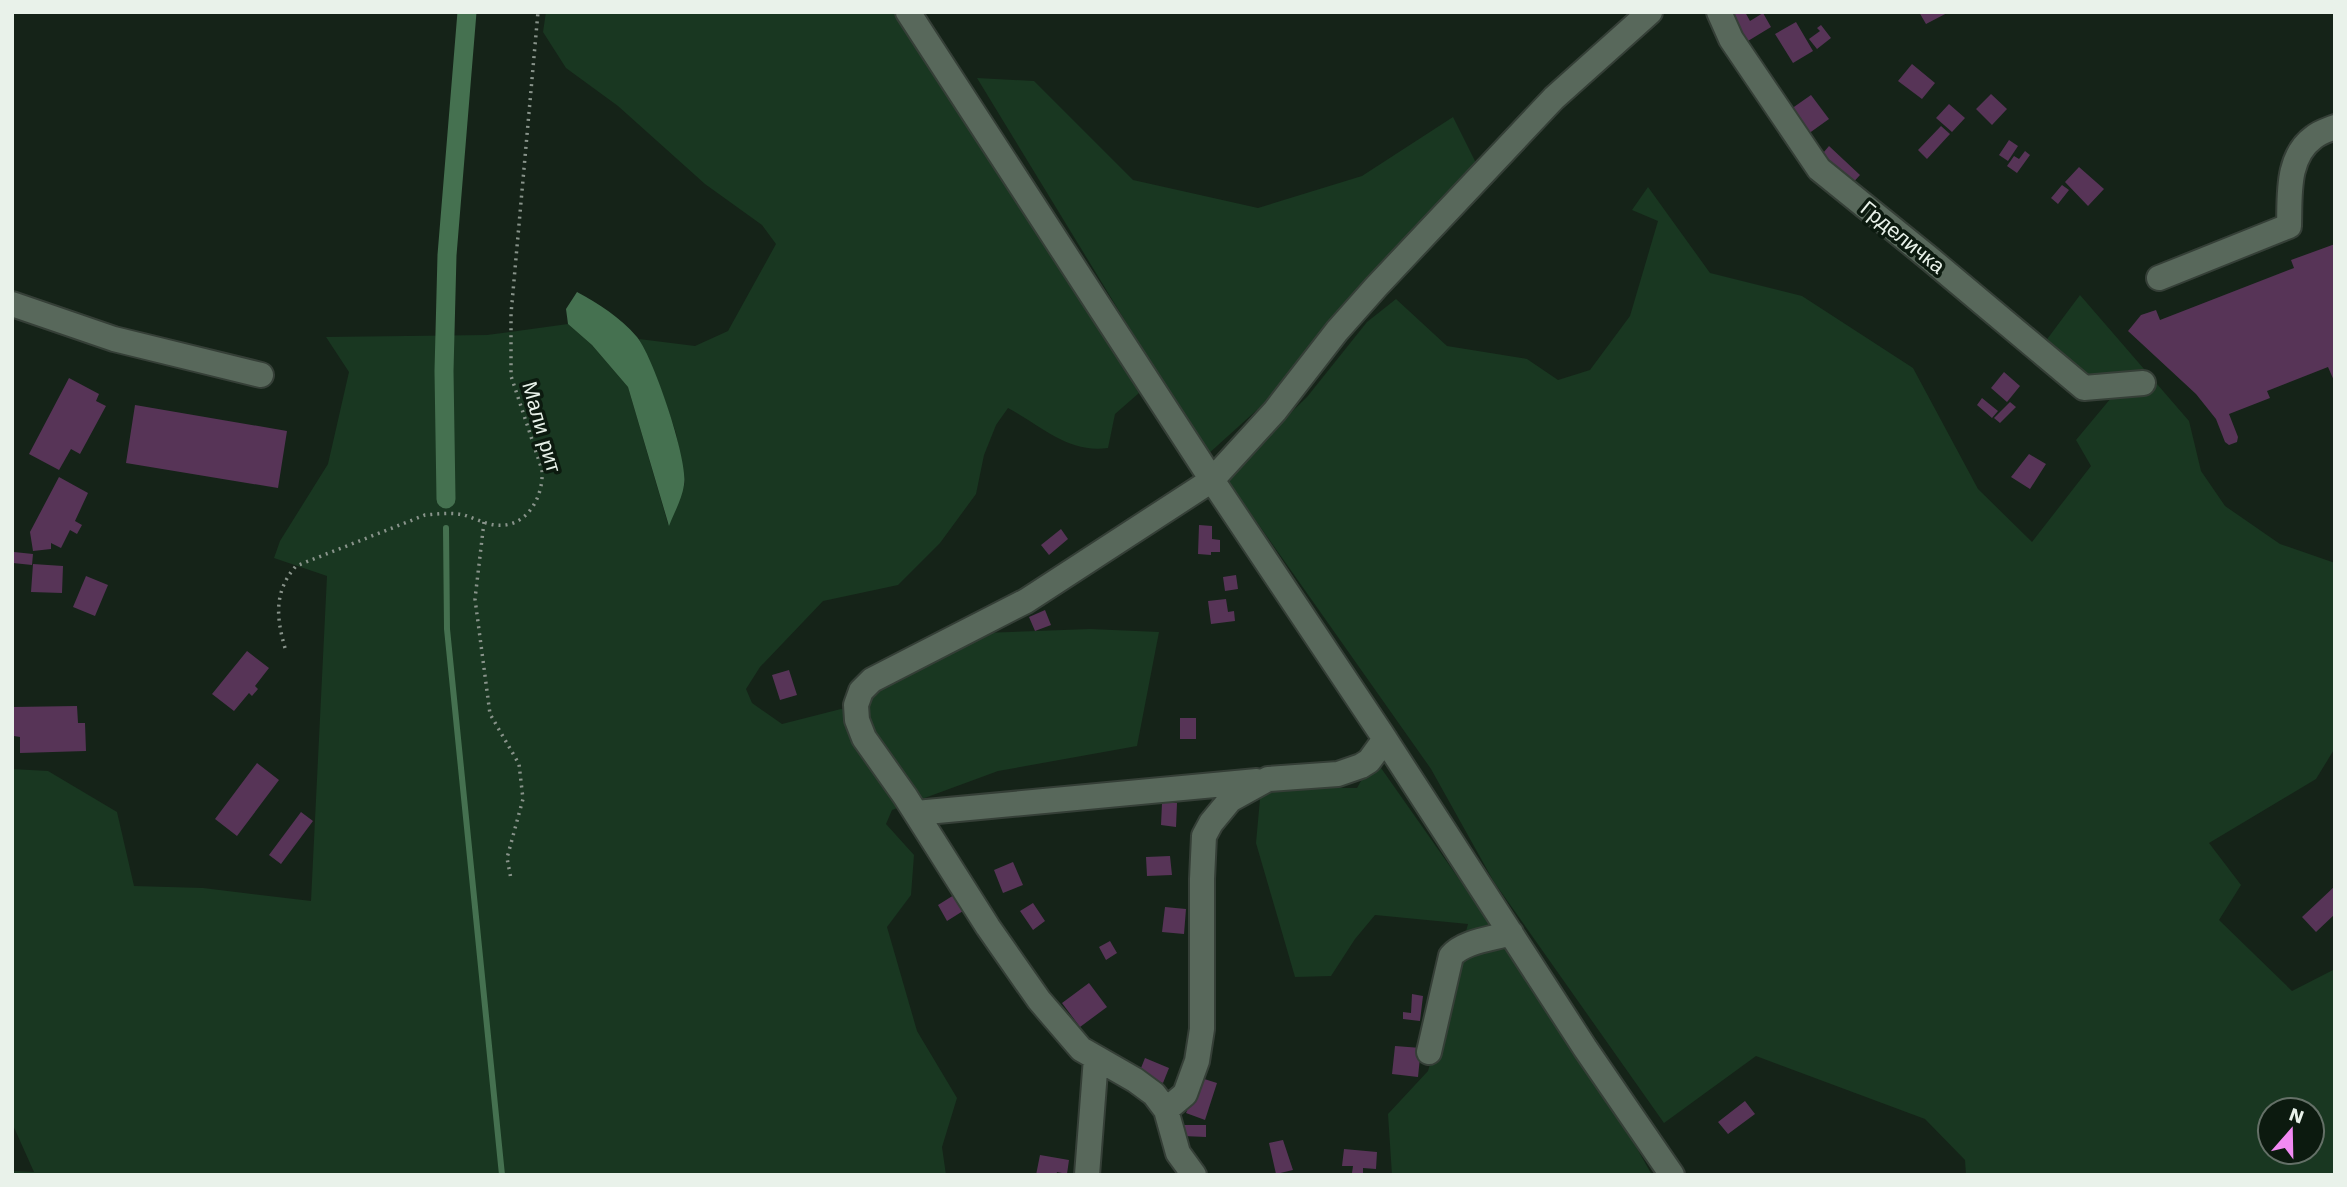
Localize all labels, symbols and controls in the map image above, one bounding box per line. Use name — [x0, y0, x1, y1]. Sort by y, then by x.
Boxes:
street label: Грделичка — [1856, 196, 1950, 279]
street label: Мали рит — [517, 379, 567, 476]
north arrow — [2256, 1096, 2326, 1166]
text: N — [2286, 1102, 2307, 1129]

